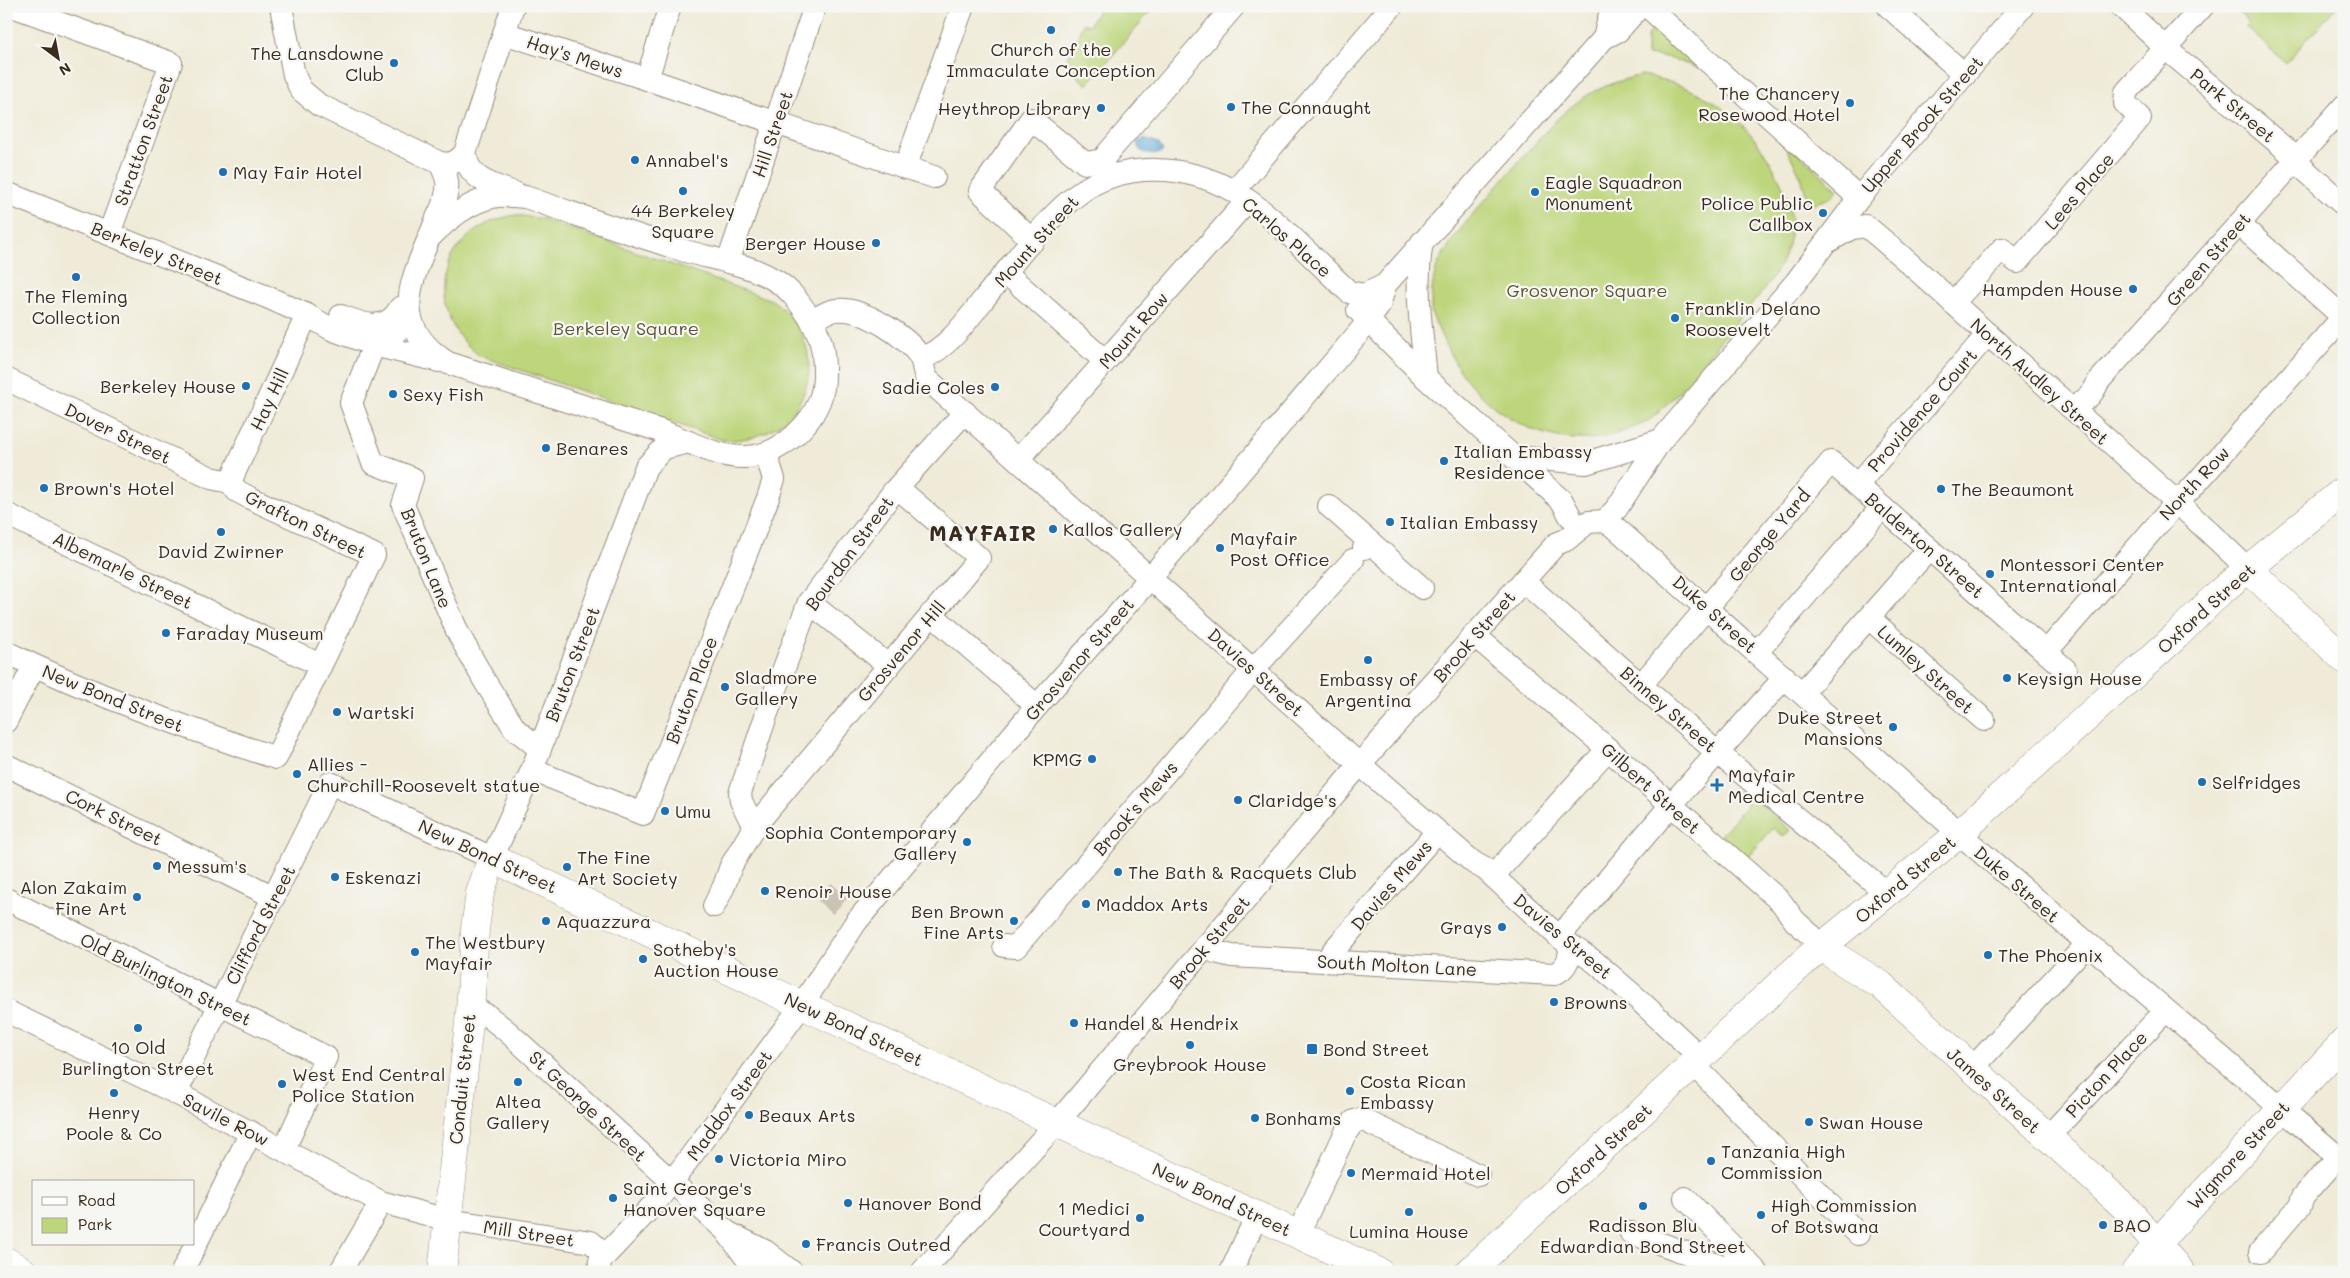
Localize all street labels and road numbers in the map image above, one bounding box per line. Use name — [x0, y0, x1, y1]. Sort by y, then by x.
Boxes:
street label: Hay's Mews — [524, 29, 626, 83]
street label: Upper Brook Street — [1856, 50, 1988, 198]
street label: Park Street — [2186, 62, 2280, 148]
street label: Stratton Street — [108, 71, 178, 209]
street label: Hill Street — [746, 87, 798, 181]
street label: Lees Place — [2039, 147, 2119, 235]
street label: Mount Street — [988, 190, 1084, 292]
street label: Carlos Place — [1237, 191, 1337, 283]
street label: Green Street — [2160, 207, 2256, 311]
street label: Berkeley Street — [88, 216, 226, 290]
street label: Mount Row — [1093, 286, 1173, 374]
street label: North Audley Street — [1966, 312, 2114, 450]
street label: Providence Court — [1862, 343, 1982, 477]
street label: Hay Hill — [244, 364, 294, 434]
street label: Dover Street — [61, 397, 175, 469]
street label: North Row — [2154, 441, 2234, 525]
street label: George Yard — [1723, 483, 1815, 587]
street label: Grafton Street — [241, 484, 371, 564]
street label: Balderton Street — [1860, 487, 1990, 603]
street label: Bourdon Street — [799, 491, 899, 615]
street label: Bruton Lane — [396, 504, 458, 612]
street label: Albemarle Street — [49, 526, 197, 614]
street label: Oxford Street — [2152, 557, 2260, 659]
street label: Duke Street — [1668, 570, 1762, 658]
street label: Brook Street — [1427, 585, 1521, 687]
street label: Grosvenor Street — [1019, 593, 1139, 725]
street label: Grosvenor Hill — [852, 595, 950, 707]
street label: Bruton Street — [539, 603, 605, 725]
street label: Lumley Street — [1873, 619, 1979, 719]
street label: Davies Street — [1203, 622, 1309, 722]
street label: Bruton Place — [660, 633, 722, 747]
street label: New Bond Street — [39, 659, 187, 737]
street label: Binney Street — [1616, 661, 1722, 757]
street label: Gilbert Street — [1596, 737, 1706, 839]
street label: Brook's Mews — [1087, 756, 1183, 860]
street label: Cork Street — [61, 783, 167, 851]
street label: New Bond Street — [415, 813, 561, 899]
street label: Oxford Street — [1850, 830, 1960, 928]
street label: Davies Mews — [1345, 835, 1437, 935]
street label: Duke Street — [1969, 840, 2065, 928]
street label: Clifford Street — [220, 861, 300, 989]
street label: Davies Street — [1509, 888, 1617, 984]
street label: Brook Street — [1163, 891, 1255, 993]
street label: Old Burlington Street — [76, 927, 256, 1031]
street label: South Molton Lane — [1316, 949, 1478, 981]
street label: New Bond Street — [781, 986, 927, 1072]
street label: Conduit Street — [443, 1012, 481, 1146]
street label: Picton Place — [2060, 1026, 2152, 1122]
street label: James Street — [1942, 1041, 2046, 1139]
street label: St George Street — [524, 1045, 652, 1167]
street label: Maddox Street — [681, 1045, 777, 1165]
street label: Savile Row — [179, 1087, 273, 1151]
street label: Wigmore Street — [2181, 1096, 2295, 1214]
street label: Oxford Street — [1549, 1098, 1657, 1200]
street label: New Bond Street — [1149, 1156, 1295, 1242]
street label: Mill Street — [482, 1214, 576, 1252]

